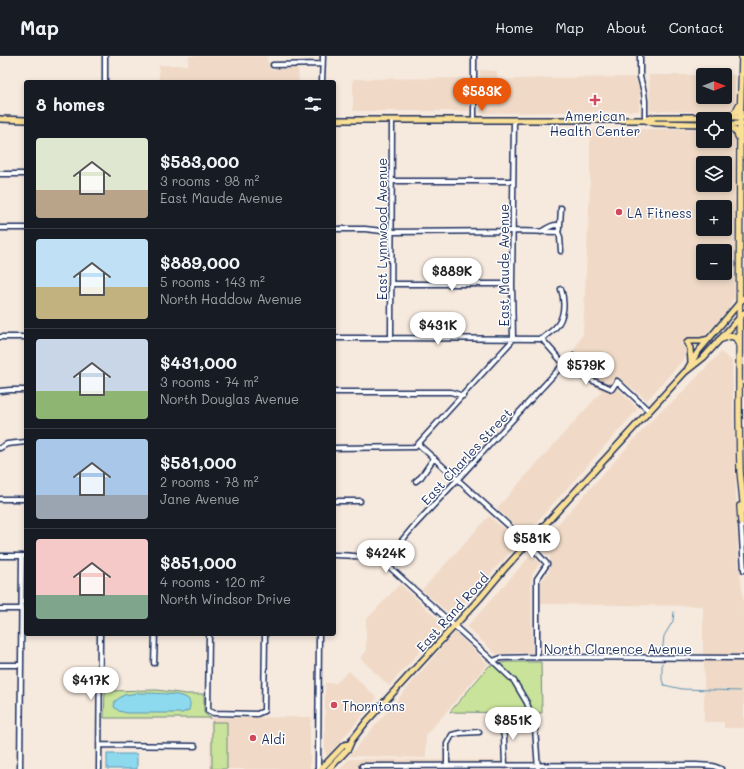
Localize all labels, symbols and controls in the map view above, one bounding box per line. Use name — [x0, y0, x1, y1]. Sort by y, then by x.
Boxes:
text: Map — [20, 15, 59, 40]
text: Home — [495, 18, 533, 37]
text: Map — [555, 18, 584, 37]
text: About — [606, 18, 647, 37]
text: Contact — [669, 18, 724, 37]
north arrow — [696, 68, 732, 104]
map controls — [696, 68, 732, 280]
pin: $583K — [454, 78, 510, 112]
text: $583K — [462, 82, 502, 99]
text: 8 homes — [36, 93, 105, 115]
icon: filters — [302, 93, 324, 115]
marker: American Health Center — [589, 94, 601, 106]
place label: American Health Center — [550, 107, 640, 139]
button: locate — [696, 112, 732, 148]
text: $583,000 — [160, 150, 239, 172]
icon: home — [68, 154, 116, 202]
button: layers — [696, 156, 732, 192]
street label: East Lynnwood Avenue — [373, 158, 390, 300]
text: 3 rooms · 98 m² — [160, 172, 259, 189]
text: East Maude Avenue — [160, 189, 283, 206]
button: + — [696, 200, 732, 236]
street label: East Maude Avenue — [495, 204, 512, 326]
place label: LA Fitness — [627, 204, 692, 221]
marker: LA Fitness — [614, 207, 624, 217]
button: − — [696, 244, 732, 280]
text: $889,000 — [160, 251, 240, 273]
icon: home — [68, 255, 116, 303]
pin: $889K — [424, 258, 480, 292]
text: $889K — [432, 262, 472, 279]
text: 5 rooms · 143 m² — [160, 273, 265, 290]
text: North Haddow Avenue — [160, 290, 302, 307]
pin: $431K — [410, 312, 466, 346]
text: $431K — [419, 316, 457, 333]
text: $431,000 — [160, 351, 237, 373]
pin: $579K — [558, 352, 614, 386]
icon: home — [68, 355, 116, 403]
text: $579K — [566, 356, 606, 373]
text: 3 rooms · 74 m² — [160, 373, 259, 390]
text: North Douglas Avenue — [160, 390, 299, 407]
street label: East Charles Street — [417, 404, 515, 508]
text: $581,000 — [160, 451, 237, 473]
icon: home — [68, 455, 116, 503]
text: 2 rooms · 78 m² — [160, 473, 259, 490]
text: Jane Avenue — [160, 490, 240, 507]
pin: $581K — [504, 525, 560, 559]
text: $581K — [513, 529, 551, 546]
pin: $424K — [358, 540, 414, 574]
text: $424K — [366, 544, 406, 561]
text: $851,000 — [160, 551, 237, 573]
icon: home — [68, 555, 116, 603]
street label: East Rand Road — [412, 569, 492, 655]
text: 4 rooms · 120 m² — [160, 573, 265, 590]
text: North Windsor Drive — [160, 590, 291, 607]
street label: North Clarence Avenue — [544, 640, 692, 657]
pin: $417K — [63, 667, 119, 701]
text: $417K — [72, 671, 110, 688]
place label: Thorntons — [342, 697, 405, 714]
marker: Thorntons — [329, 700, 339, 710]
pin: $851K — [485, 707, 541, 741]
text: $851K — [494, 711, 532, 728]
place label: Aldi — [261, 730, 286, 747]
marker: Aldi — [248, 733, 258, 743]

